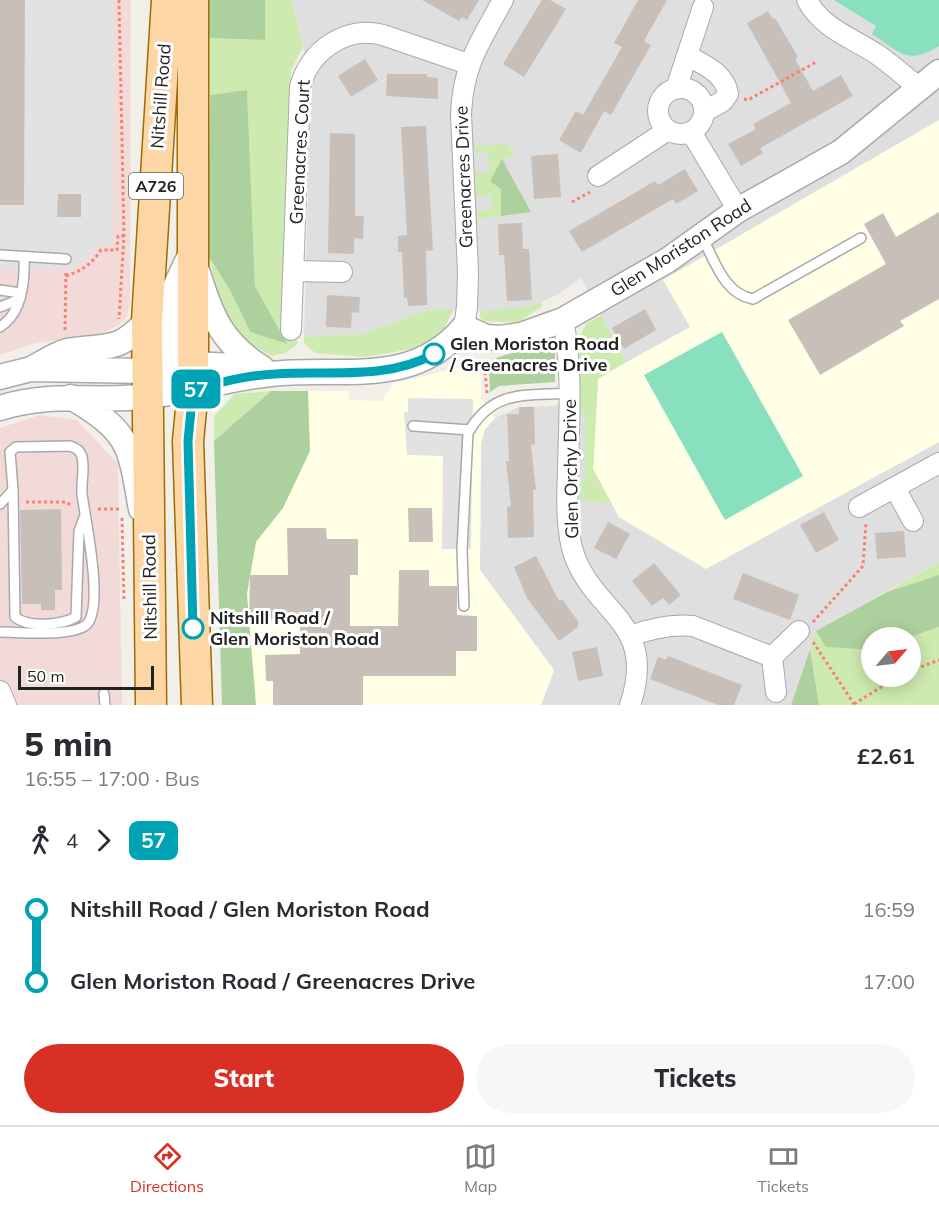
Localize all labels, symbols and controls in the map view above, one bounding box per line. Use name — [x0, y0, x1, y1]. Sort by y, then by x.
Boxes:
street label: Nitshill Road — [145, 43, 176, 149]
street label: Greenacres Court — [284, 79, 315, 225]
street label: Greenacres Drive — [450, 105, 477, 249]
road number: A726 — [129, 173, 183, 199]
street label: Glen Moriston Road — [606, 193, 756, 302]
place label: Glen Moriston Road / Greenacres Drive — [449, 332, 619, 376]
marker: Glen Moriston Road / Greenacres Drive — [423, 343, 445, 365]
line badge: 57 — [169, 370, 223, 408]
text: 57 — [183, 376, 209, 402]
street label: Glen Orchy Drive — [558, 399, 583, 539]
street label: Nitshill Road — [137, 534, 162, 640]
place label: Nitshill Road / Glen Moriston Road — [210, 606, 379, 650]
marker: Nitshill Road / Glen Moriston Road — [182, 617, 204, 639]
north arrow — [861, 627, 921, 687]
map controls — [861, 627, 921, 687]
scale bar — [18, 663, 154, 690]
text: 50 m — [27, 666, 64, 686]
text: 5 min — [24, 723, 112, 764]
text: £2.61 — [857, 742, 915, 770]
text: 16:55 – 17:00 · Bus — [24, 766, 200, 791]
icon: walk — [24, 824, 57, 857]
icon: forward — [87, 824, 120, 857]
text: 57 — [141, 827, 166, 853]
text: 4 — [66, 828, 78, 853]
text: Nitshill Road / Glen Moriston Road — [70, 895, 430, 923]
text: 16:59 — [862, 897, 915, 922]
text: Glen Moriston Road / Greenacres Drive — [70, 967, 475, 995]
text: 17:00 — [862, 969, 915, 994]
button: Start — [24, 1044, 464, 1113]
button: Tickets — [476, 1044, 915, 1113]
tab: Directions — [130, 1140, 204, 1196]
tab: Map — [464, 1140, 497, 1196]
tab: Tickets — [757, 1140, 809, 1196]

